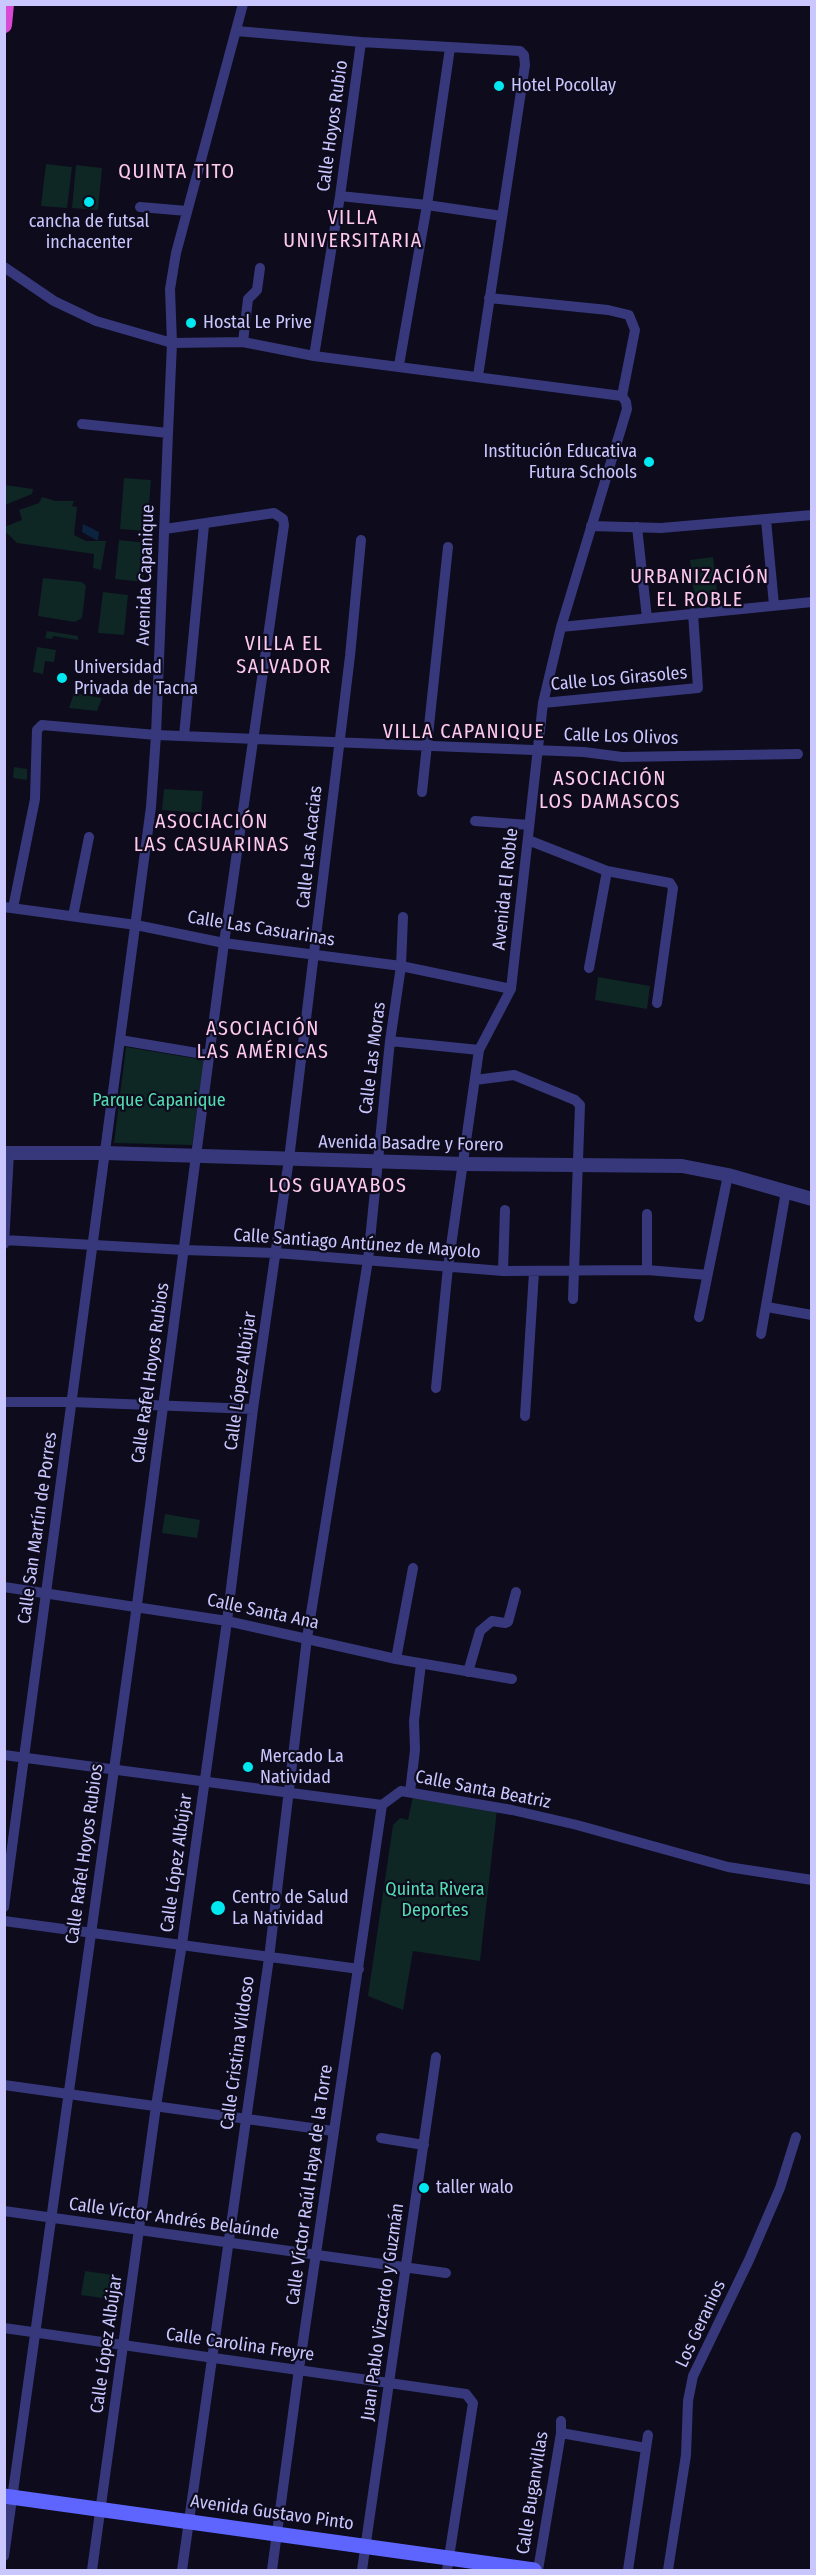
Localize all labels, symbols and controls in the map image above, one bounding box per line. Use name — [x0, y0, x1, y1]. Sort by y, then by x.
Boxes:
street label: Calle Hoyos Rubio — [313, 59, 353, 193]
place label: Hotel Pocollay — [511, 75, 616, 97]
marker: Hotel Pocollay — [492, 79, 506, 93]
district label: QUINTA TITO — [118, 160, 236, 184]
marker: cancha de futsal inchacenter — [82, 195, 96, 209]
district label: VILLA UNIVERSITARIA — [283, 206, 423, 253]
place label: cancha de futsal inchacenter — [29, 211, 149, 254]
place label: Hostal Le Prive — [203, 312, 312, 334]
marker: Hostal Le Prive — [184, 316, 198, 330]
place label: Institución Educativa Futura Schools — [483, 441, 637, 484]
marker: Institución Educativa Futura Schools — [642, 455, 656, 469]
street label: Avenida Capanique — [133, 504, 159, 646]
district label: URBANIZACIÓN EL ROBLE — [630, 565, 770, 612]
district label: VILLA EL SALVADOR — [236, 632, 332, 679]
place label: Universidad Privada de Tacna — [74, 657, 198, 700]
street label: Calle Los Girasoles — [550, 662, 688, 696]
marker: Universidad Privada de Tacna — [55, 671, 69, 685]
district label: VILLA CAPANIQUE — [383, 720, 545, 744]
street label: Calle Los Olivos — [563, 724, 679, 750]
district label: ASOCIACIÓN LOS DAMASCOS — [539, 767, 681, 814]
street label: Calle Las Acacias — [293, 785, 327, 909]
district label: ASOCIACIÓN LAS CASUARINAS — [134, 810, 290, 857]
street label: Avenida El Roble — [489, 827, 523, 951]
street label: Calle Las Casuarinas — [186, 907, 336, 951]
street label: Calle Las Moras — [355, 1001, 391, 1115]
district label: ASOCIACIÓN LAS AMÉRICAS — [197, 1017, 329, 1064]
park label: Parque Capanique — [92, 1090, 226, 1112]
street label: Avenida Basadre y Forero — [318, 1132, 504, 1156]
district label: LOS GUAYABOS — [269, 1174, 407, 1198]
street label: Calle Santiago Antúnez de Mayolo — [233, 1225, 481, 1263]
street label: Calle Rafel Hoyos Rubios — [128, 1281, 174, 1465]
street label: Calle López Albújar — [221, 1310, 261, 1452]
street label: Calle San Martín de Porres — [14, 1431, 62, 1625]
street label: Calle Santa Ana — [205, 1590, 321, 1634]
place label: Mercado La Natividad — [260, 1746, 344, 1788]
marker: Mercado La Natividad — [241, 1760, 255, 1774]
street label: Calle Rafel Hoyos Rubios — [62, 1762, 108, 1946]
street label: Calle Santa Beatriz — [414, 1766, 552, 1814]
street label: Calle López Albújar — [157, 1792, 197, 1934]
park label: Quinta Rivera Deportes — [385, 1879, 485, 1922]
place label: Centro de Salud La Natividad — [232, 1887, 349, 1930]
marker: Centro de Salud La Natividad — [209, 1899, 227, 1917]
street label: Calle Cristina Vildoso — [217, 1975, 259, 2131]
street label: Calle Víctor Raúl Haya de la Torre — [282, 2063, 338, 2307]
place label: taller walo — [436, 2177, 514, 2199]
marker: taller walo — [417, 2181, 431, 2195]
street label: Calle Víctor Andrés Belaúnde — [67, 2194, 281, 2244]
street label: Juan Pablo Vizcardo y Guzmán — [357, 2202, 409, 2422]
street label: Calle López Albújar — [87, 2273, 127, 2415]
street label: Los Geranios — [671, 2277, 731, 2371]
street label: Calle Carolina Freyre — [164, 2324, 316, 2366]
street label: Calle Buganvillas — [513, 2430, 553, 2556]
street label: Avenida Gustavo Pinto — [189, 2491, 355, 2535]

